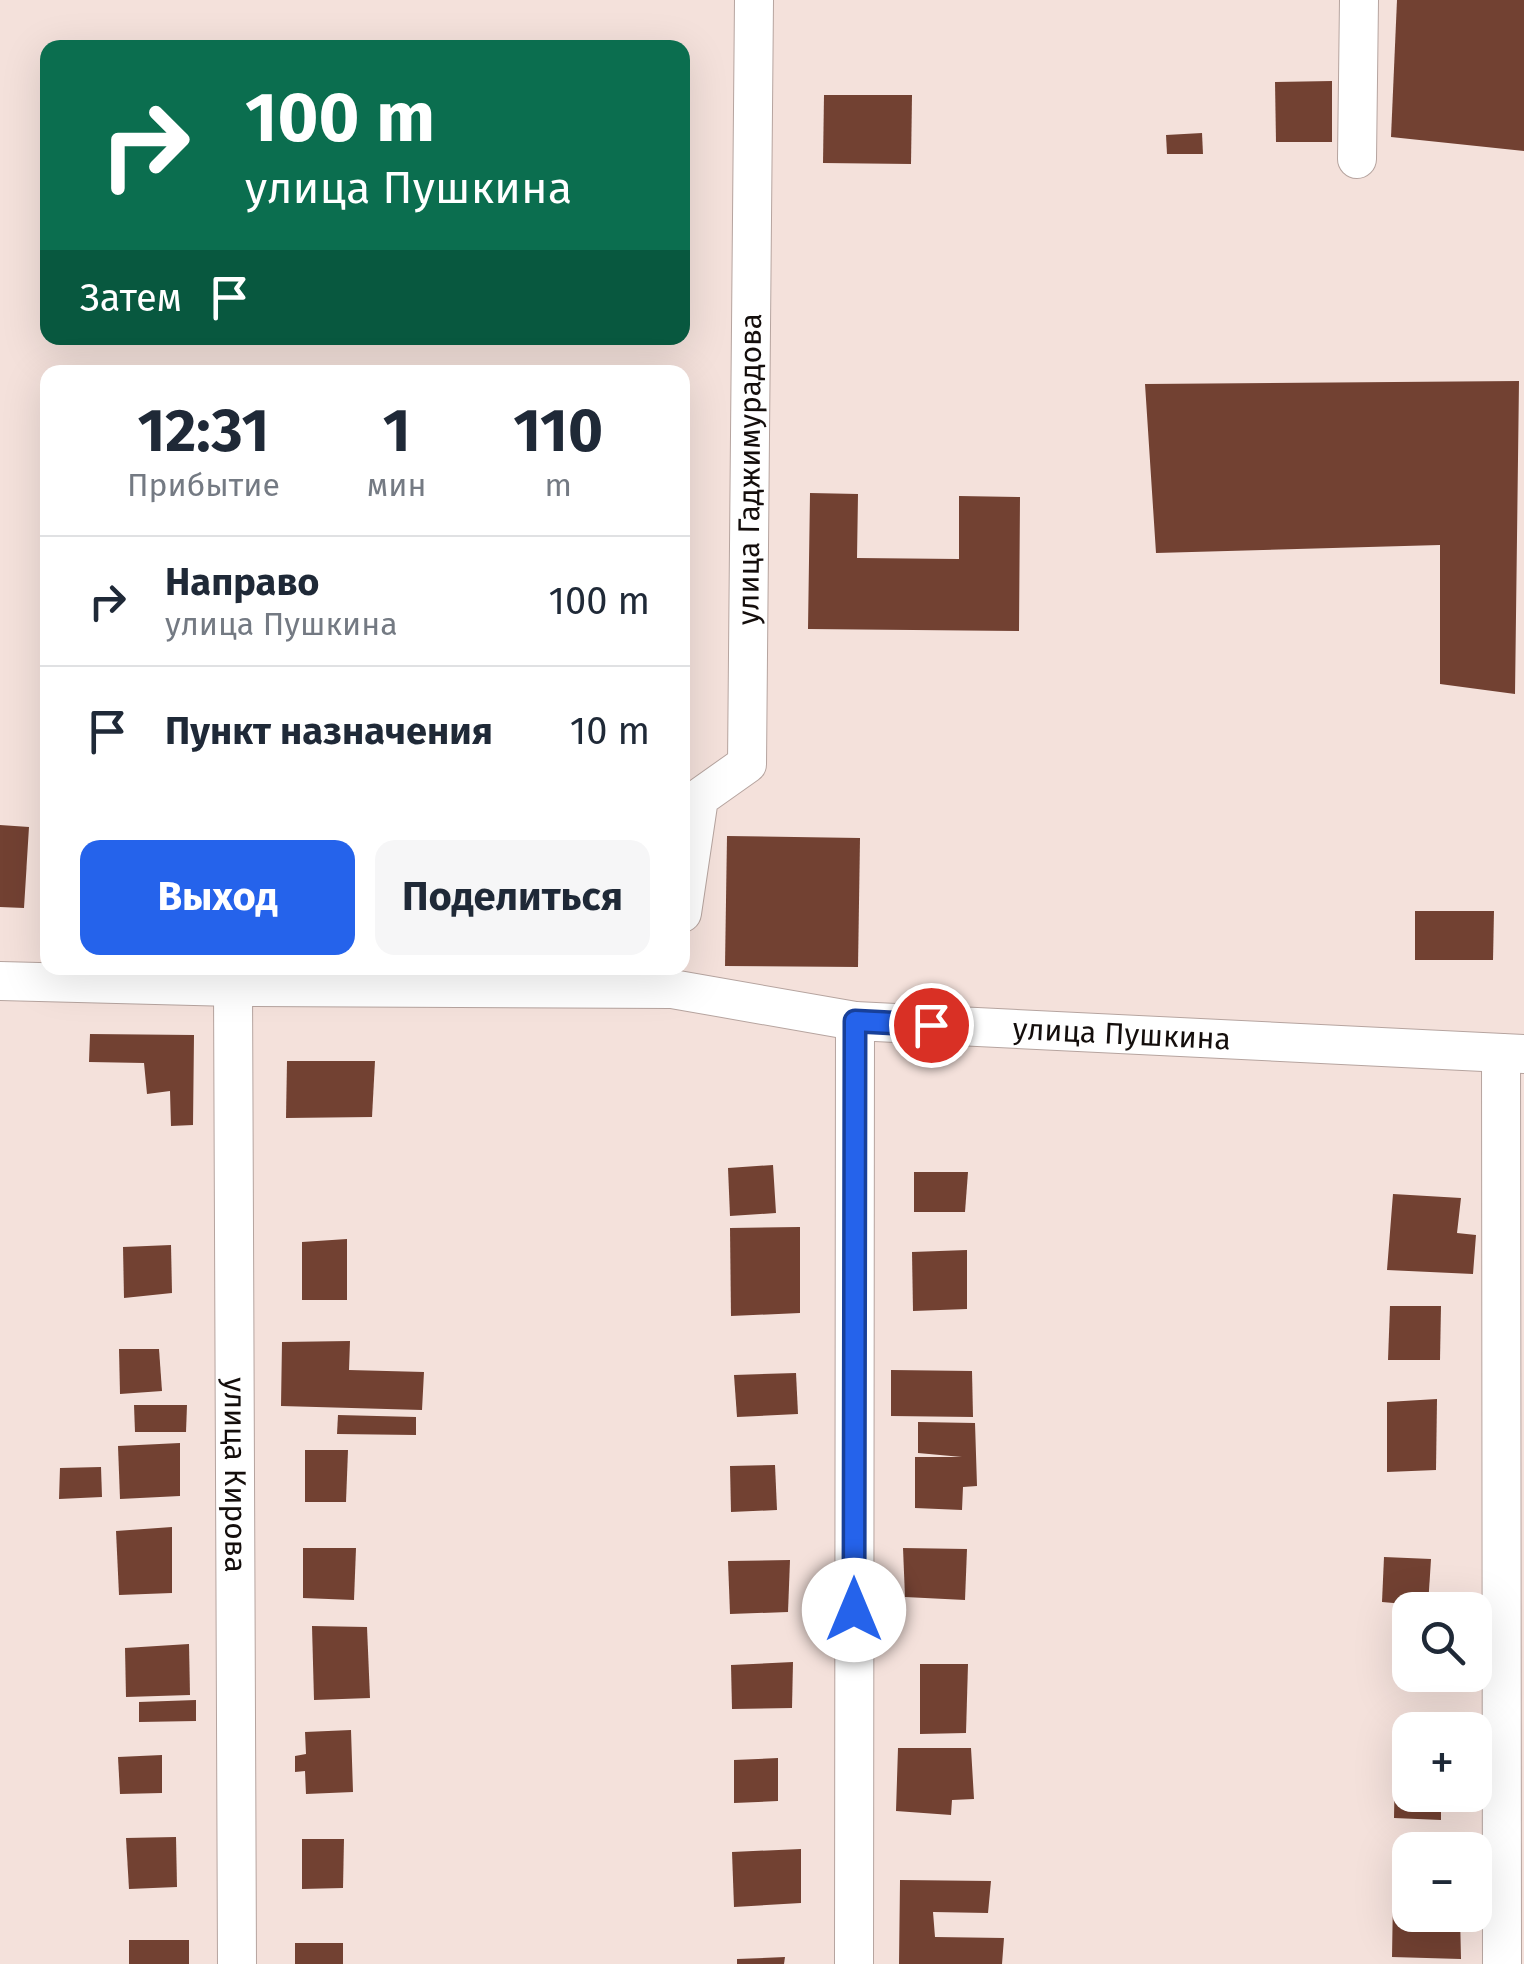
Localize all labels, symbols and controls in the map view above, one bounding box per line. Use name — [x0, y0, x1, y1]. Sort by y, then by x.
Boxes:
text: 100 m — [245, 76, 435, 160]
icon: right — [80, 80, 210, 210]
text: улица Пушкина — [245, 161, 572, 215]
icon: arrive — [202, 270, 257, 325]
text: Затем — [80, 275, 182, 321]
street label: улица Гаджимурадова — [730, 313, 769, 625]
text: 12:31 — [137, 395, 269, 467]
text: 1 — [383, 395, 411, 467]
text: 110 — [513, 395, 603, 467]
text: Прибытие — [127, 466, 280, 504]
text: мин — [367, 466, 426, 504]
text: m — [544, 466, 572, 504]
text: Направо — [165, 559, 319, 605]
icon: right — [80, 574, 135, 629]
text: 100 m — [549, 578, 650, 624]
text: улица Пушкина — [165, 605, 398, 643]
icon: arrive — [80, 704, 135, 759]
text: Пункт назначения — [165, 708, 493, 754]
text: 10 m — [570, 708, 650, 754]
button: Выход — [80, 840, 355, 955]
button: Поделиться — [375, 840, 650, 955]
pin — [889, 983, 974, 1068]
icon: arrive — [904, 998, 959, 1053]
street label: улица Пушкина — [1012, 1011, 1232, 1058]
street label: улица Кирова — [217, 1377, 253, 1573]
position arrow — [802, 1558, 906, 1662]
map controls — [1392, 1592, 1492, 1932]
button: search — [1392, 1592, 1492, 1692]
button: + — [1392, 1712, 1492, 1812]
button: − — [1392, 1832, 1492, 1932]

